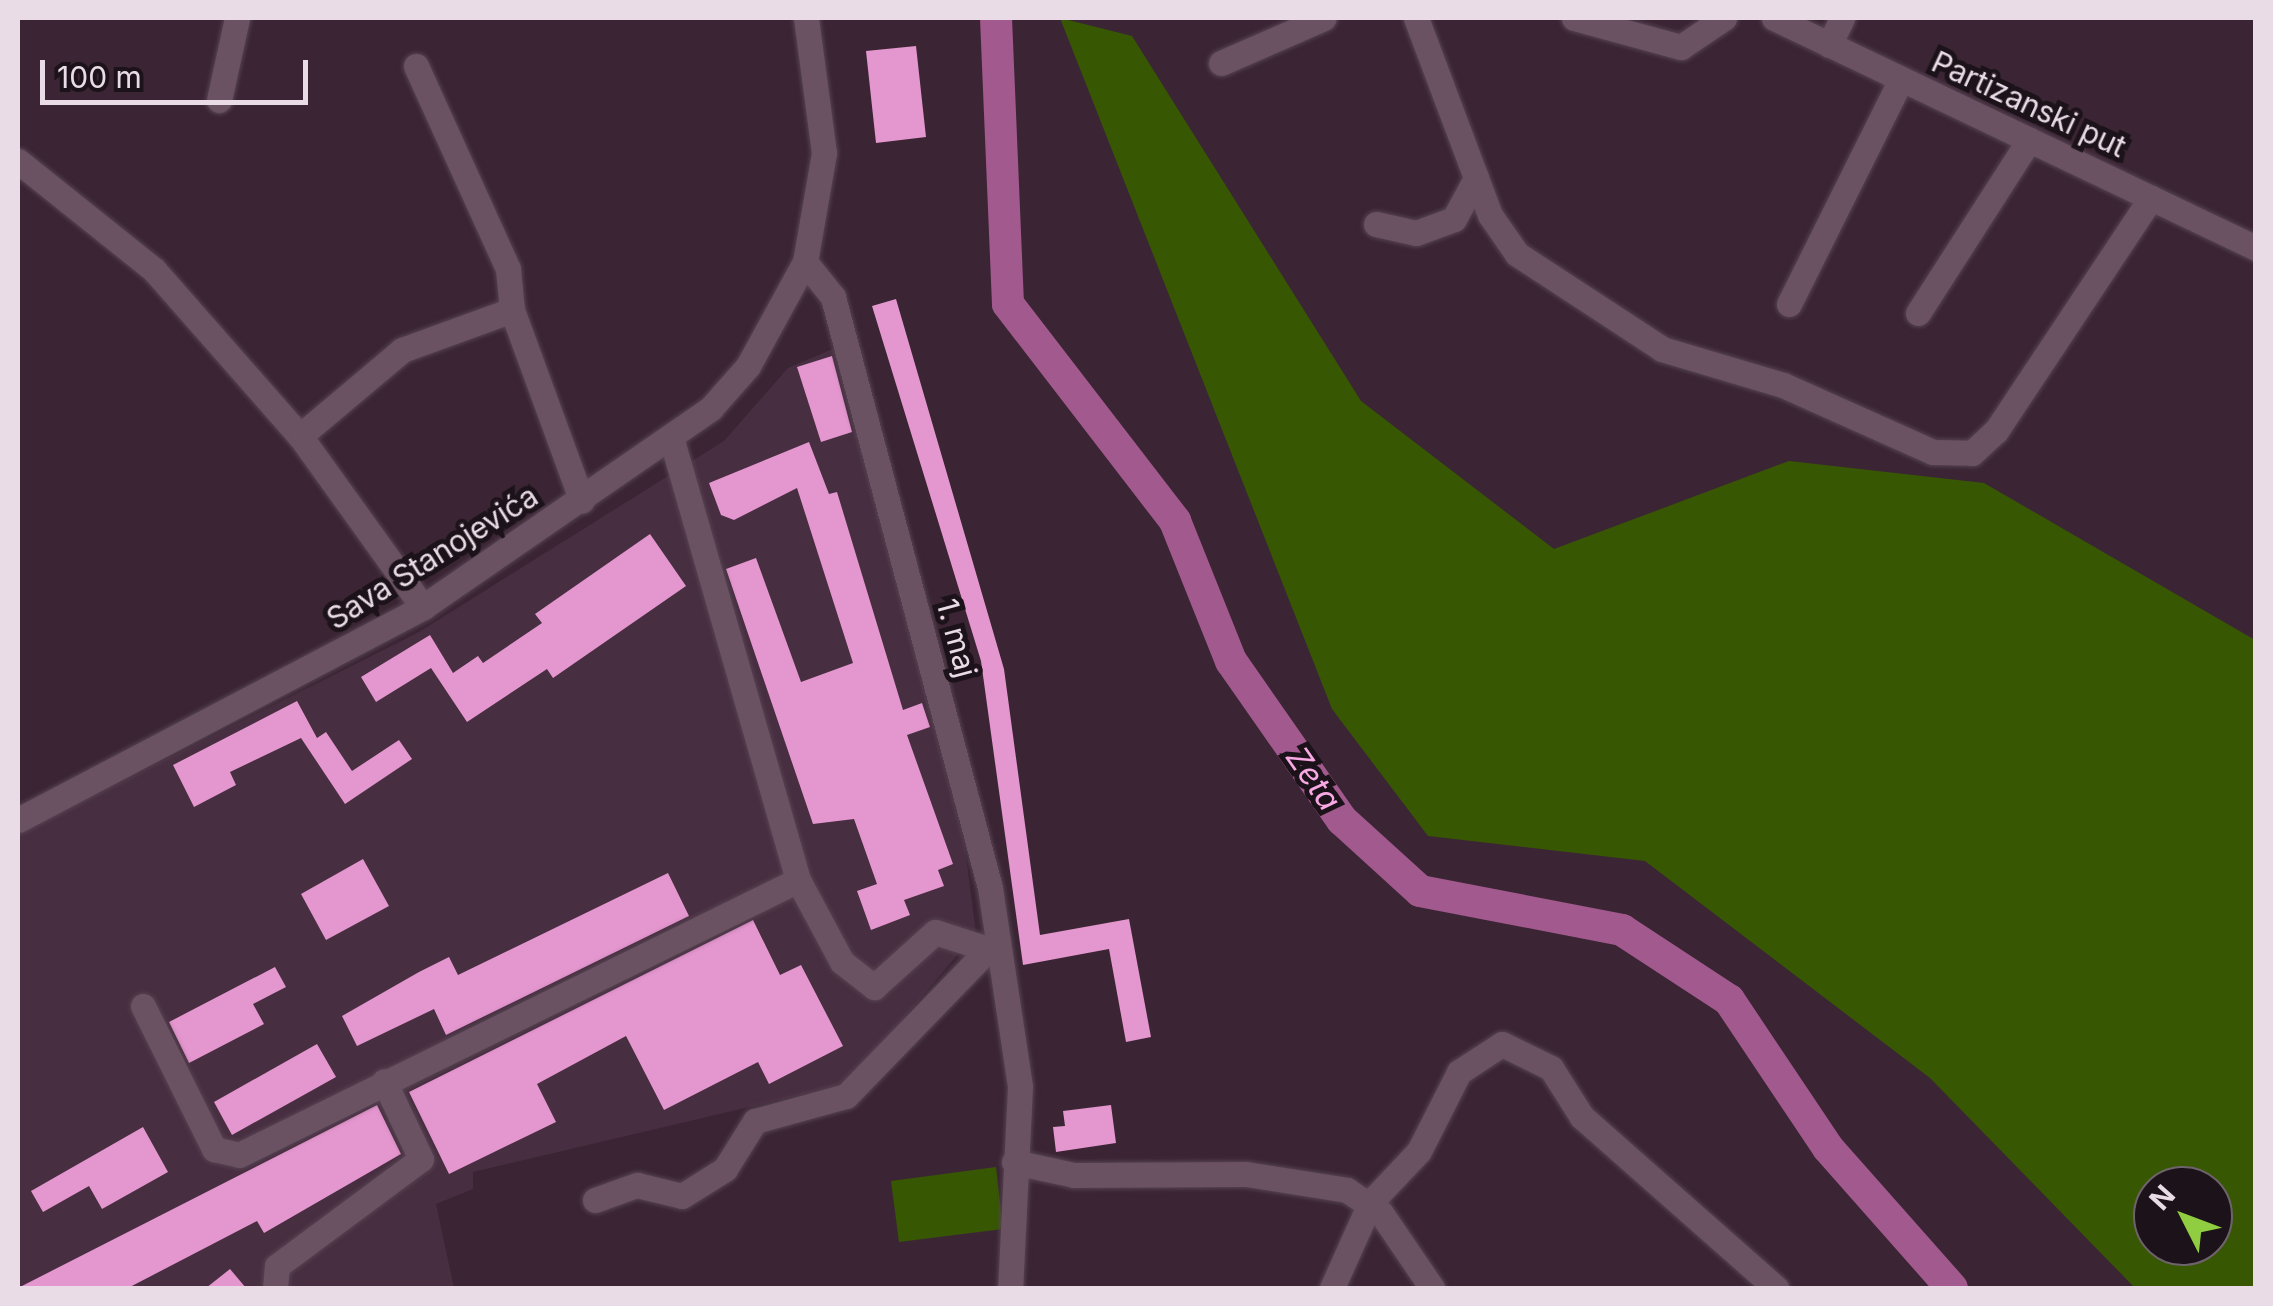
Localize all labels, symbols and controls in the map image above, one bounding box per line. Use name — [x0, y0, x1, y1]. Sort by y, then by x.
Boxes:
scale bar — [45, 40, 312, 102]
street label: Partizanski put — [1926, 43, 2132, 165]
text: 100 m — [57, 59, 142, 95]
street label: Sava Stanojevića — [320, 478, 544, 636]
street label: 1. maj — [929, 595, 985, 681]
water label: Zeta — [1278, 740, 1348, 818]
north arrow — [2133, 1166, 2233, 1266]
text: N — [2142, 1178, 2182, 1217]

